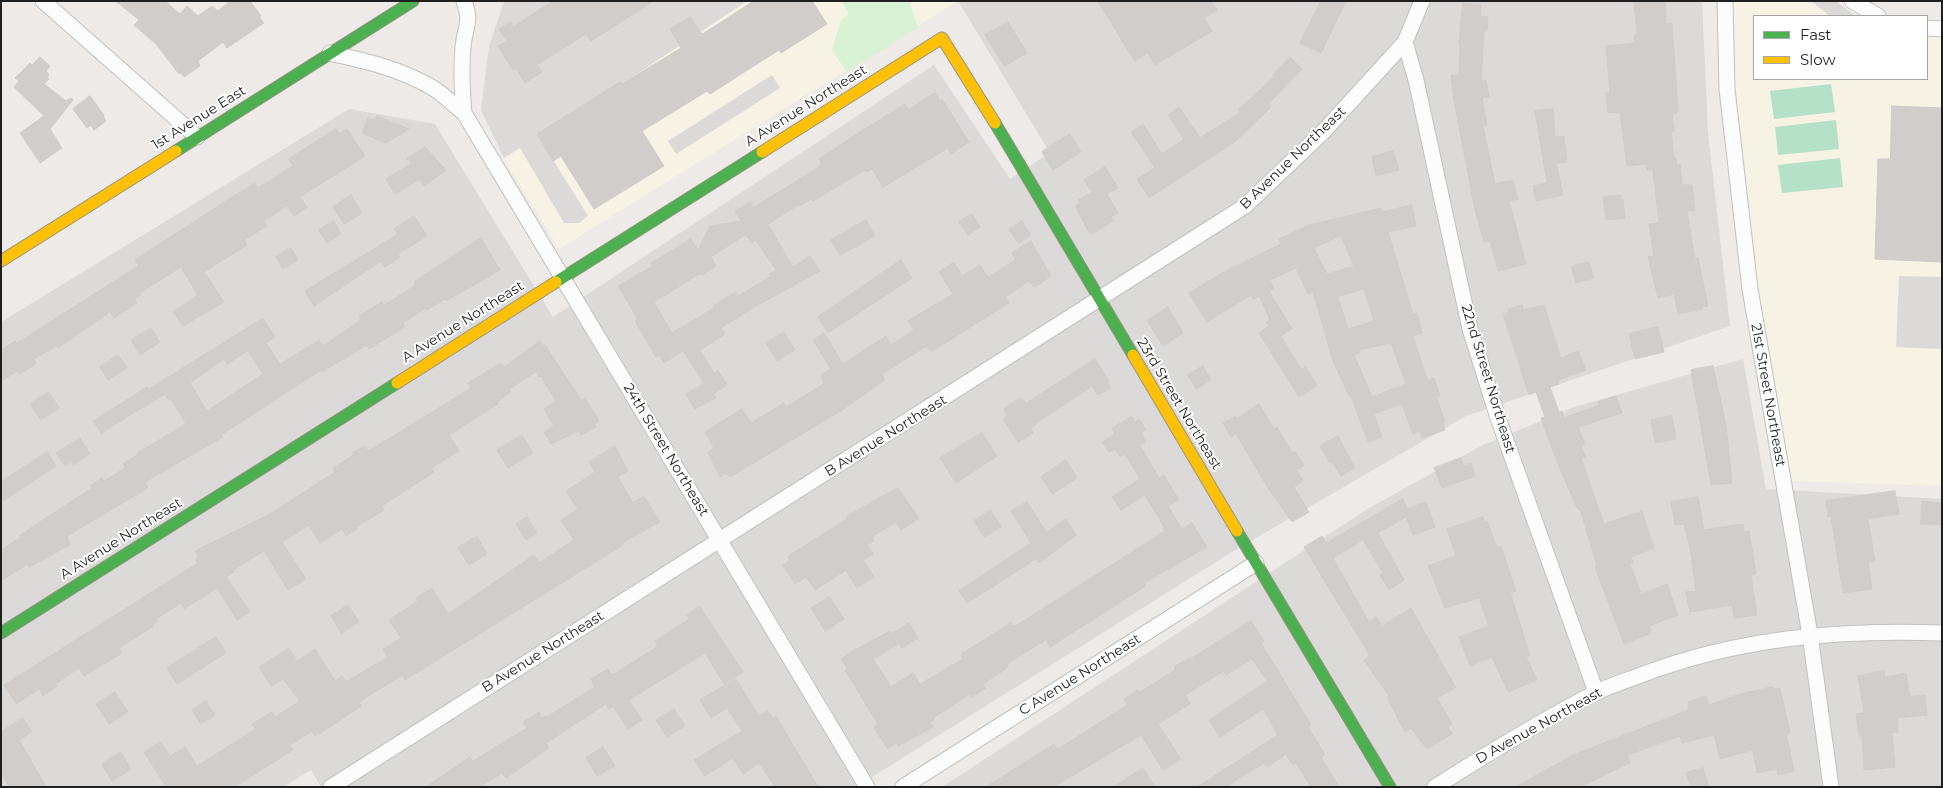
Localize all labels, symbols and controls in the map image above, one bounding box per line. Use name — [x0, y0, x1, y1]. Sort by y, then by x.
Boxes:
legend — [1753, 15, 1928, 80]
text: Fast — [1800, 25, 1831, 44]
text: Slow — [1800, 50, 1836, 69]
street label: A Avenue Northeast — [742, 62, 870, 150]
street label: 1st Avenue East — [149, 82, 249, 154]
street label: B Avenue Northeast — [1236, 103, 1350, 213]
street label: A Avenue Northeast — [399, 278, 527, 366]
street label: 22nd Street Northeast — [1457, 303, 1519, 455]
street label: 21st Street Northeast — [1747, 322, 1789, 468]
street label: 23rd Street Northeast — [1133, 335, 1225, 473]
street label: 24th Street Northeast — [620, 381, 712, 519]
street label: B Avenue Northeast — [822, 392, 950, 480]
street label: A Avenue Northeast — [57, 495, 185, 583]
street label: B Avenue Northeast — [479, 608, 607, 696]
street label: C Avenue Northeast — [1016, 631, 1144, 719]
street label: D Avenue Northeast — [1473, 684, 1605, 768]

